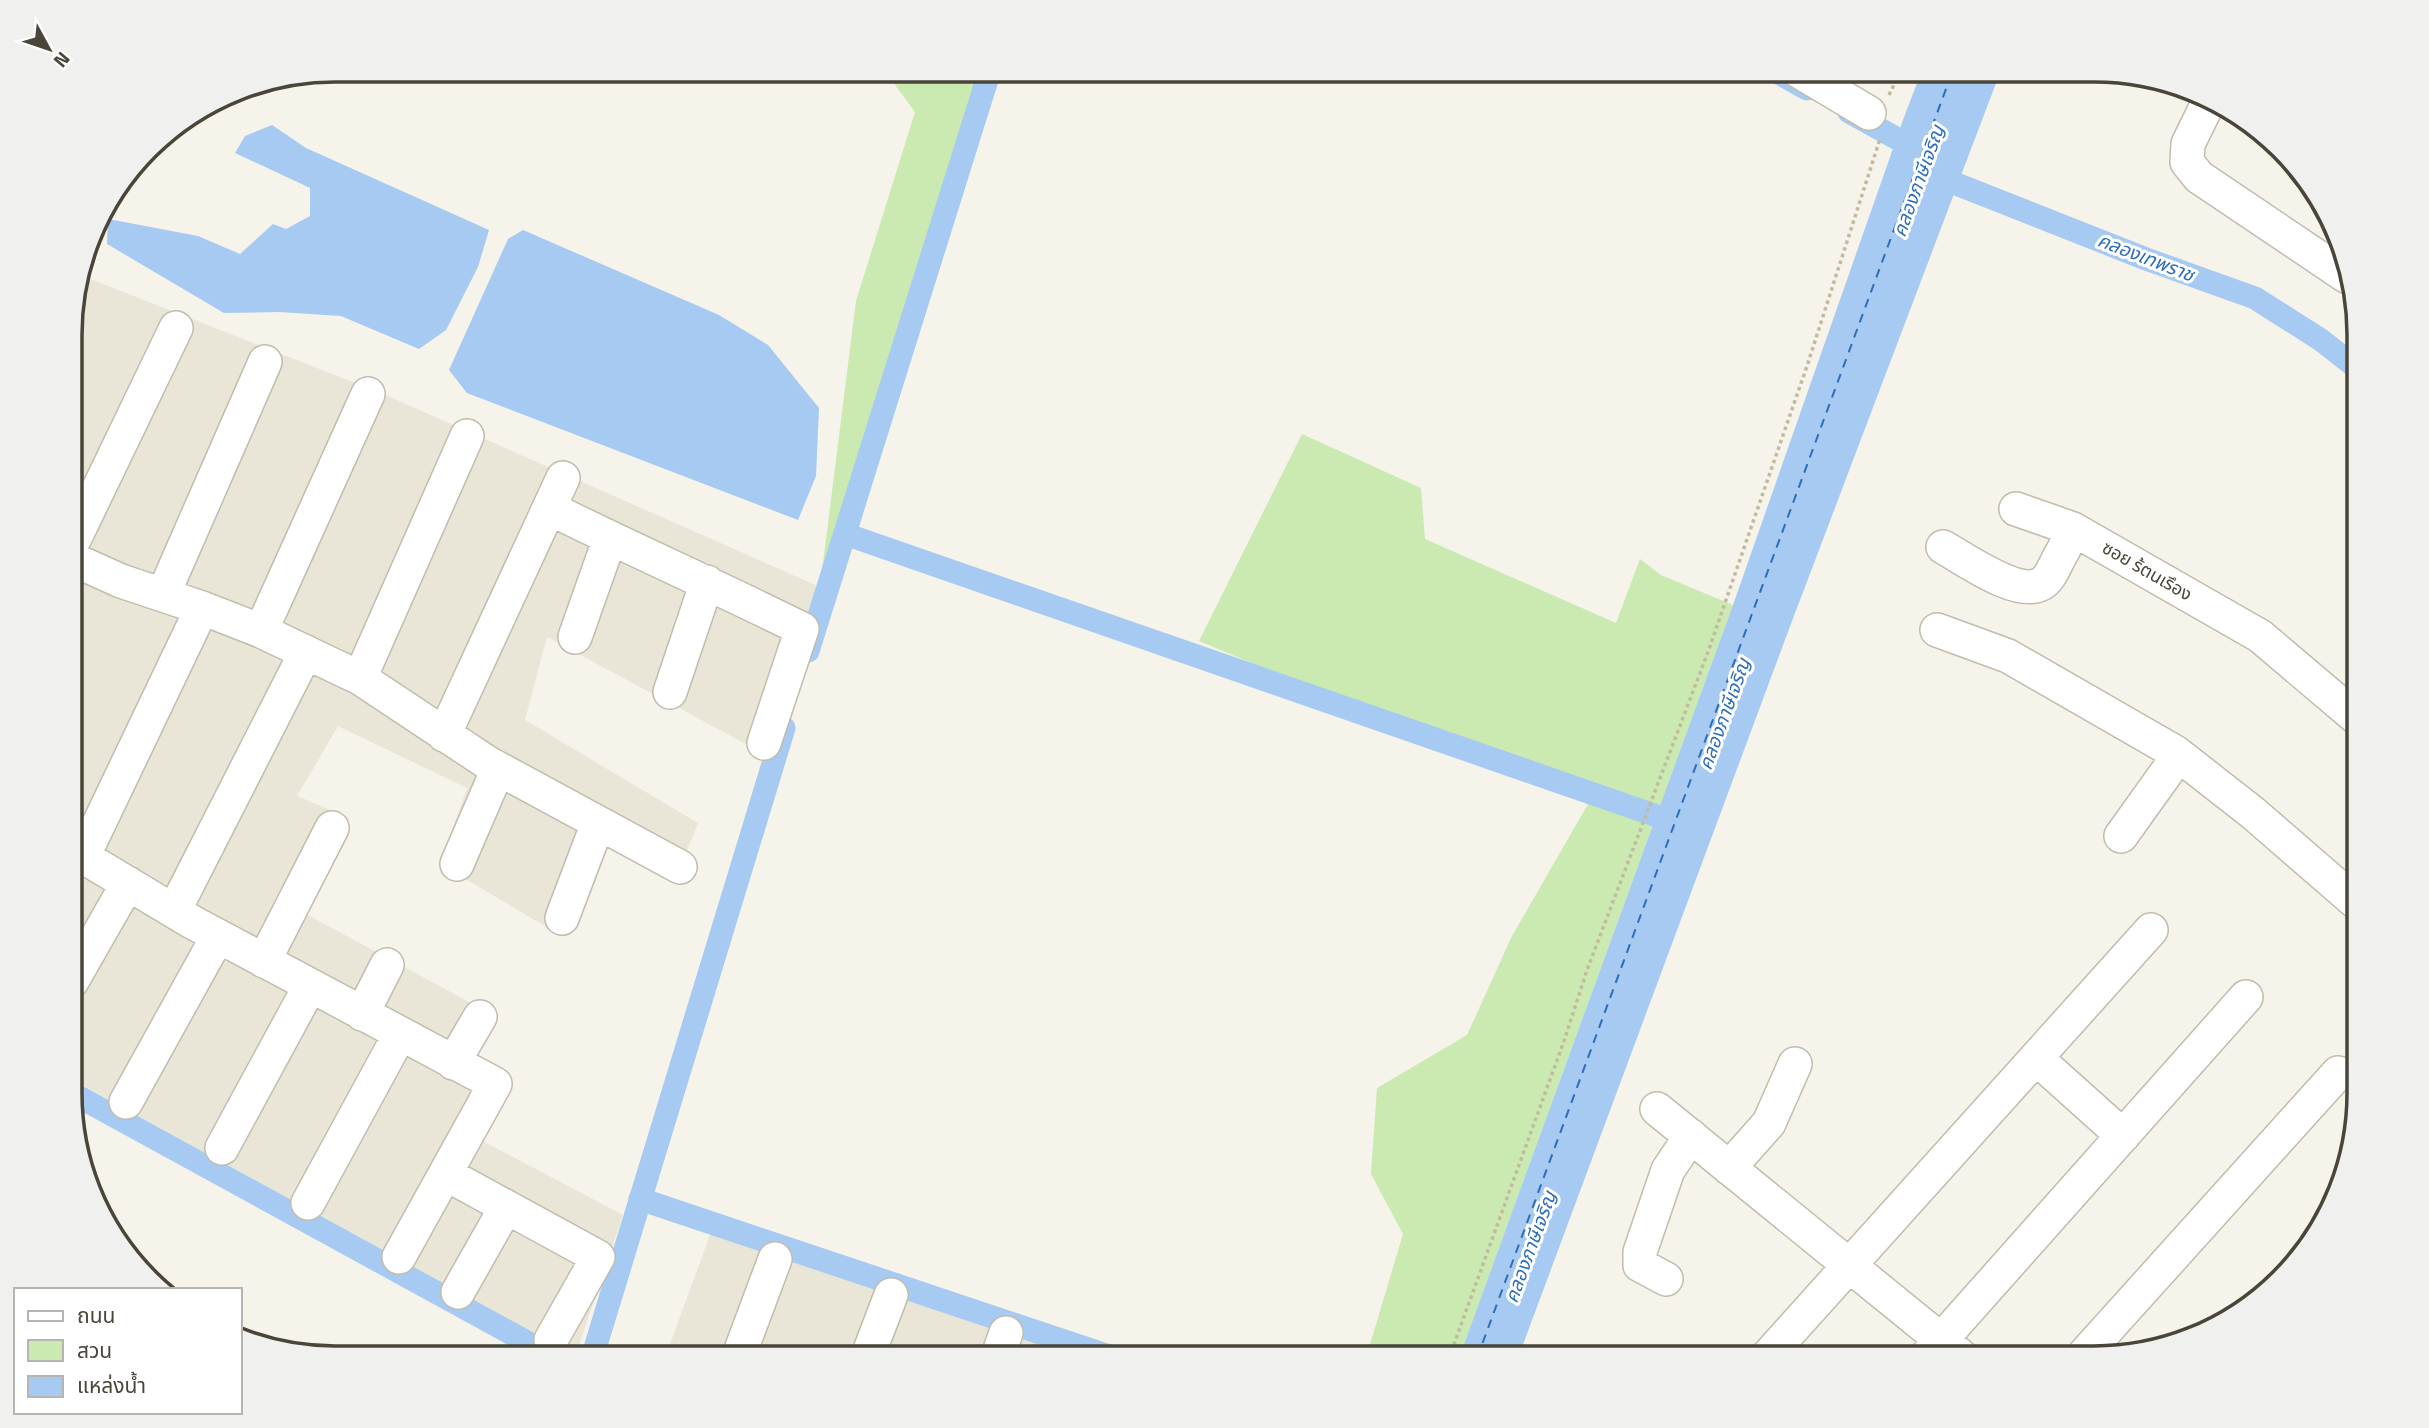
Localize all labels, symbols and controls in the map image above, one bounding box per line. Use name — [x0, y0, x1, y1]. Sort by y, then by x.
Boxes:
north arrow — [14, 14, 84, 84]
text: N — [47, 46, 78, 75]
water label: คลองภาษีเจริญ — [1884, 119, 1952, 241]
water label: คลองเทพราช — [2094, 225, 2200, 289]
street label: ซอย ร้ตนเรึอง — [2097, 534, 2197, 607]
water label: คลองภาษีเจริญ — [1690, 652, 1758, 774]
water label: คลองภาษีเจริญ — [1496, 1185, 1564, 1307]
legend — [14, 1288, 242, 1414]
text: ถนน — [77, 1299, 115, 1331]
text: สวน — [77, 1334, 112, 1366]
text: แหล่งน้ำ — [77, 1369, 146, 1401]

